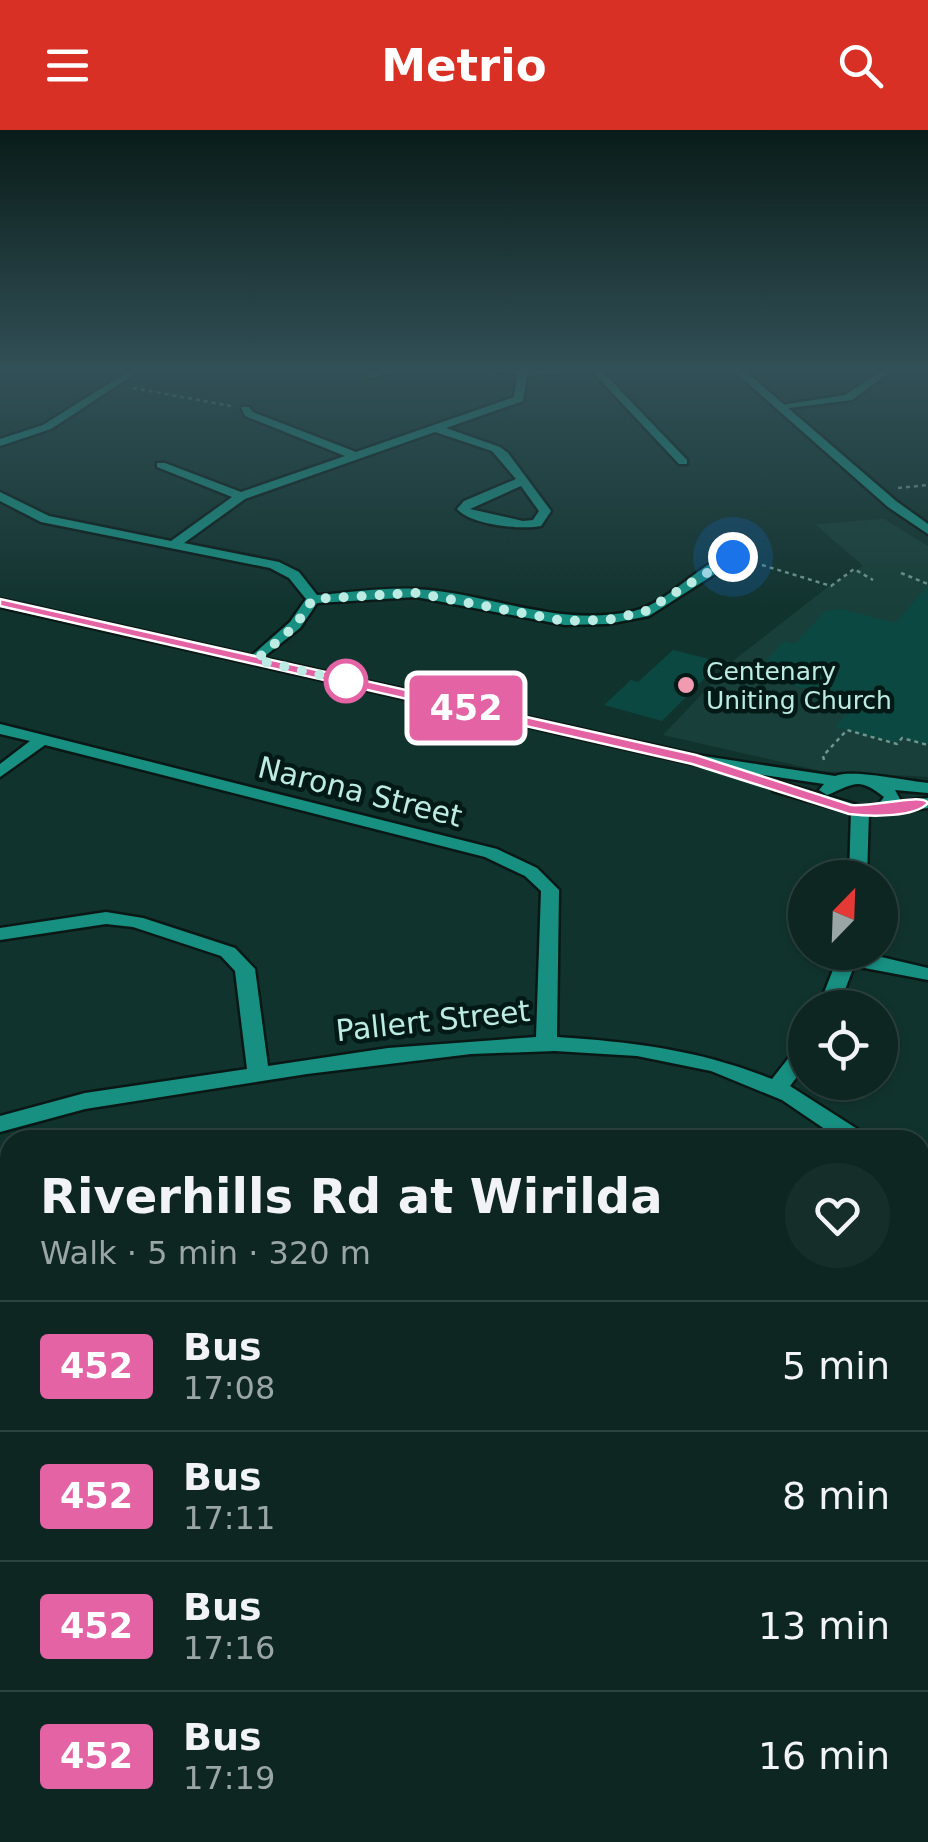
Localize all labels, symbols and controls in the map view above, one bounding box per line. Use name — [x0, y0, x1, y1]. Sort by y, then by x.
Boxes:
icon: menu — [40, 38, 95, 93]
icon: search — [833, 38, 888, 93]
text: Metrio — [381, 39, 547, 92]
your location — [708, 532, 758, 582]
place label: Centenary Uniting Church — [706, 657, 892, 715]
unlabelled marker — [325, 660, 367, 702]
marker: Centenary Uniting Church — [675, 674, 697, 696]
line badge: 452 — [408, 676, 524, 740]
text: 452 — [429, 688, 503, 728]
street label: Narona Street — [255, 749, 466, 834]
north arrow — [788, 860, 898, 970]
map controls — [788, 860, 898, 1100]
button: locate — [788, 990, 898, 1100]
street label: Pallert Street — [334, 993, 532, 1048]
button: heart — [785, 1163, 890, 1268]
text: Riverhills Rd at Wirilda — [40, 1168, 663, 1224]
text: Walk · 5 min · 320 m — [40, 1234, 371, 1272]
text: Bus — [183, 1325, 262, 1369]
text: 5 min — [782, 1344, 890, 1388]
text: 452 — [60, 1346, 133, 1386]
text: 17:08 — [183, 1369, 275, 1407]
text: Bus — [183, 1455, 262, 1499]
text: 8 min — [782, 1474, 890, 1518]
text: 452 — [60, 1476, 133, 1516]
text: 17:11 — [183, 1499, 275, 1537]
text: Bus — [183, 1585, 262, 1629]
text: 13 min — [758, 1604, 890, 1648]
text: 452 — [60, 1606, 133, 1646]
text: 17:16 — [183, 1629, 275, 1667]
text: Bus — [183, 1715, 262, 1759]
text: 16 min — [758, 1734, 890, 1778]
text: 452 — [60, 1736, 133, 1776]
text: 17:19 — [183, 1759, 275, 1797]

